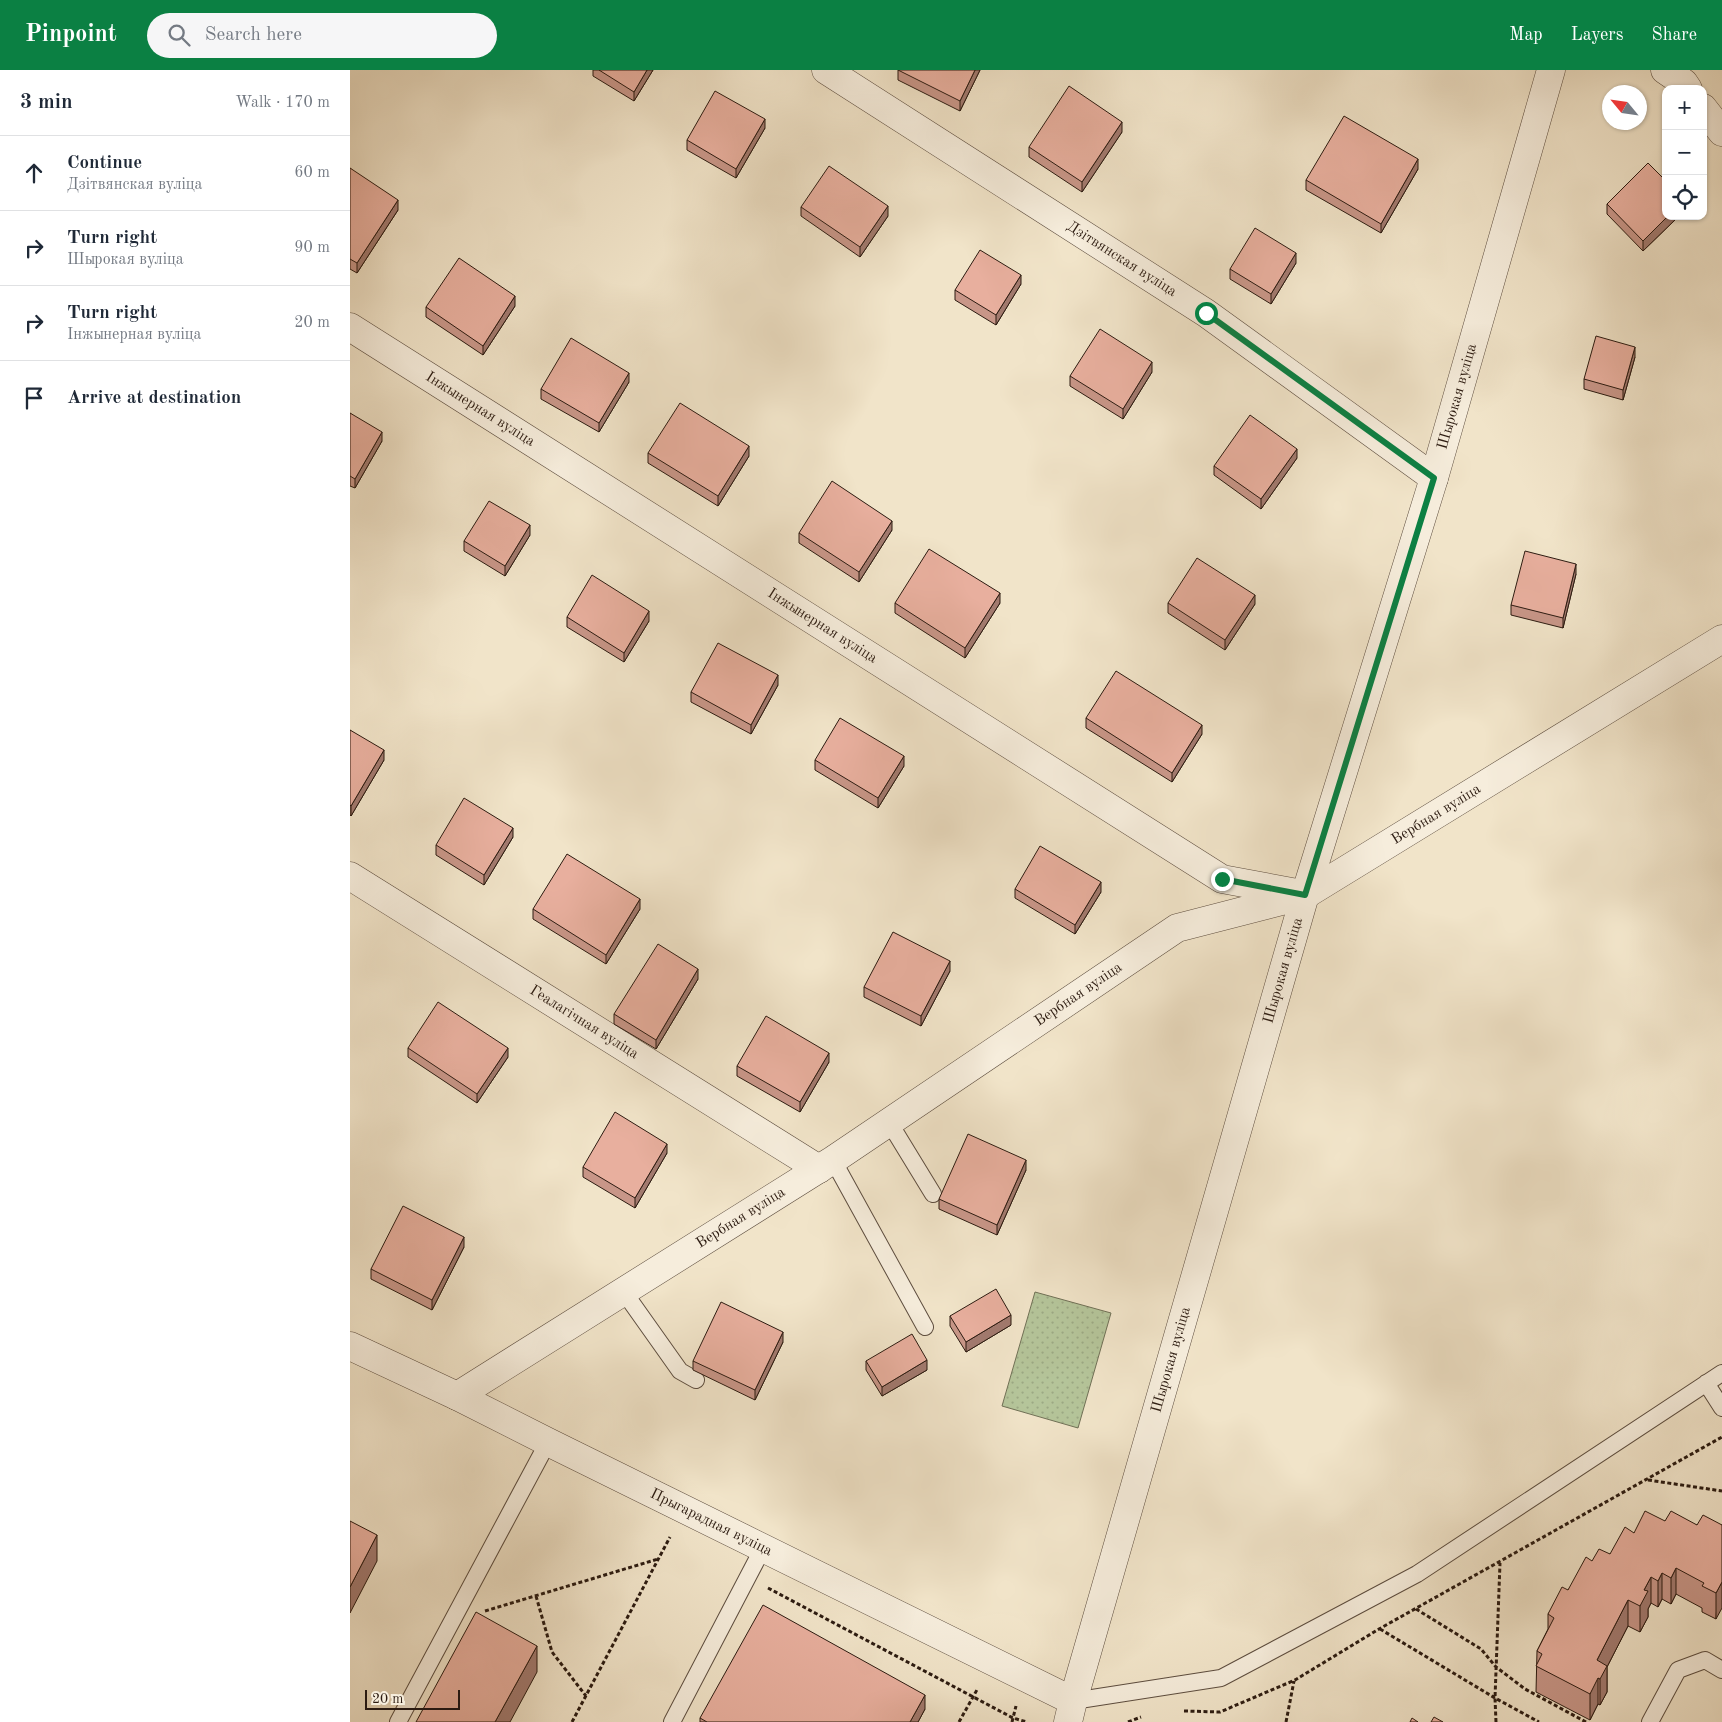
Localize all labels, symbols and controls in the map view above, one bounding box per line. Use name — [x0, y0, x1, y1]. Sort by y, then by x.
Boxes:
search box — [147, 13, 497, 58]
icon: search — [165, 21, 193, 49]
text: Pinpoint — [25, 23, 117, 47]
text: Search here — [205, 26, 302, 45]
text: Map — [1509, 26, 1543, 44]
text: Layers — [1571, 26, 1623, 44]
text: Share — [1651, 26, 1697, 44]
north arrow — [1602, 85, 1647, 130]
map controls — [1662, 85, 1707, 220]
button: + — [1662, 85, 1707, 130]
text: 3 min — [20, 92, 73, 113]
text: Walk · 170 m — [235, 95, 330, 111]
button: − — [1662, 130, 1707, 175]
text: Continue — [67, 154, 142, 173]
icon: ahead — [20, 159, 48, 187]
text: 60 m — [294, 165, 330, 181]
button: locate — [1662, 175, 1707, 220]
text: Дзітвянская вуліца — [67, 177, 202, 193]
street label: Дзітвянская вуліца — [1064, 219, 1180, 300]
text: Turn right — [67, 229, 157, 248]
icon: right — [20, 234, 48, 262]
text: 90 m — [294, 240, 330, 256]
text: Шырокая вуліца — [67, 252, 184, 268]
route start — [1195, 302, 1218, 325]
text: Turn right — [67, 304, 157, 323]
icon: right — [20, 309, 48, 337]
text: 20 m — [294, 315, 330, 331]
text: Інжынерная вуліца — [67, 327, 202, 343]
street label: Шырокая вуліца — [1435, 341, 1480, 451]
street label: Інжынерная вуліца — [423, 369, 538, 450]
icon: arrive — [20, 384, 48, 412]
text: Arrive at destination — [67, 389, 241, 408]
street label: Інжынерная вуліца — [765, 586, 880, 666]
street label: Вербная вуліца — [1389, 781, 1484, 847]
route end — [1211, 868, 1234, 891]
street label: Шырокая вуліца — [1261, 915, 1306, 1025]
street label: Вербная вуліца — [1032, 959, 1125, 1029]
street label: Геалагічная вуліца — [527, 983, 642, 1062]
street label: Вербная вуліца — [694, 1184, 788, 1251]
street label: Шырокая вуліца — [1149, 1305, 1194, 1415]
street label: Прыгарадная вуліца — [648, 1486, 775, 1559]
scale bar — [365, 1687, 460, 1710]
text: 20 m — [372, 1692, 403, 1706]

